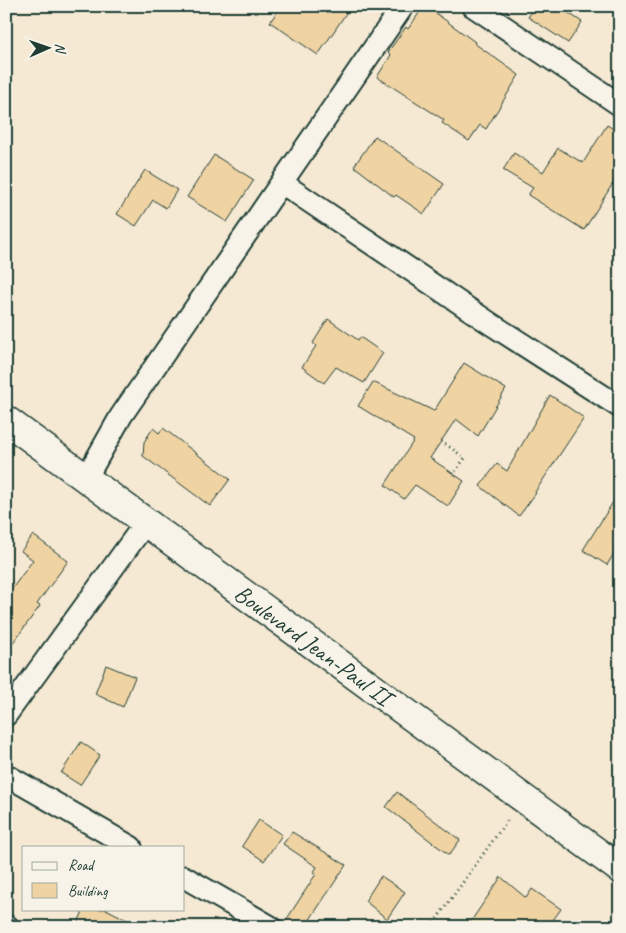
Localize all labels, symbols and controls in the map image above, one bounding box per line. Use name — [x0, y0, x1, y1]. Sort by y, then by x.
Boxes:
north arrow — [22, 22, 72, 72]
text: N — [52, 43, 69, 55]
street label: Boulevard Jean-Paul II — [229, 578, 402, 715]
legend — [22, 846, 185, 910]
text: Road — [68, 856, 95, 875]
text: Building — [68, 882, 108, 901]

